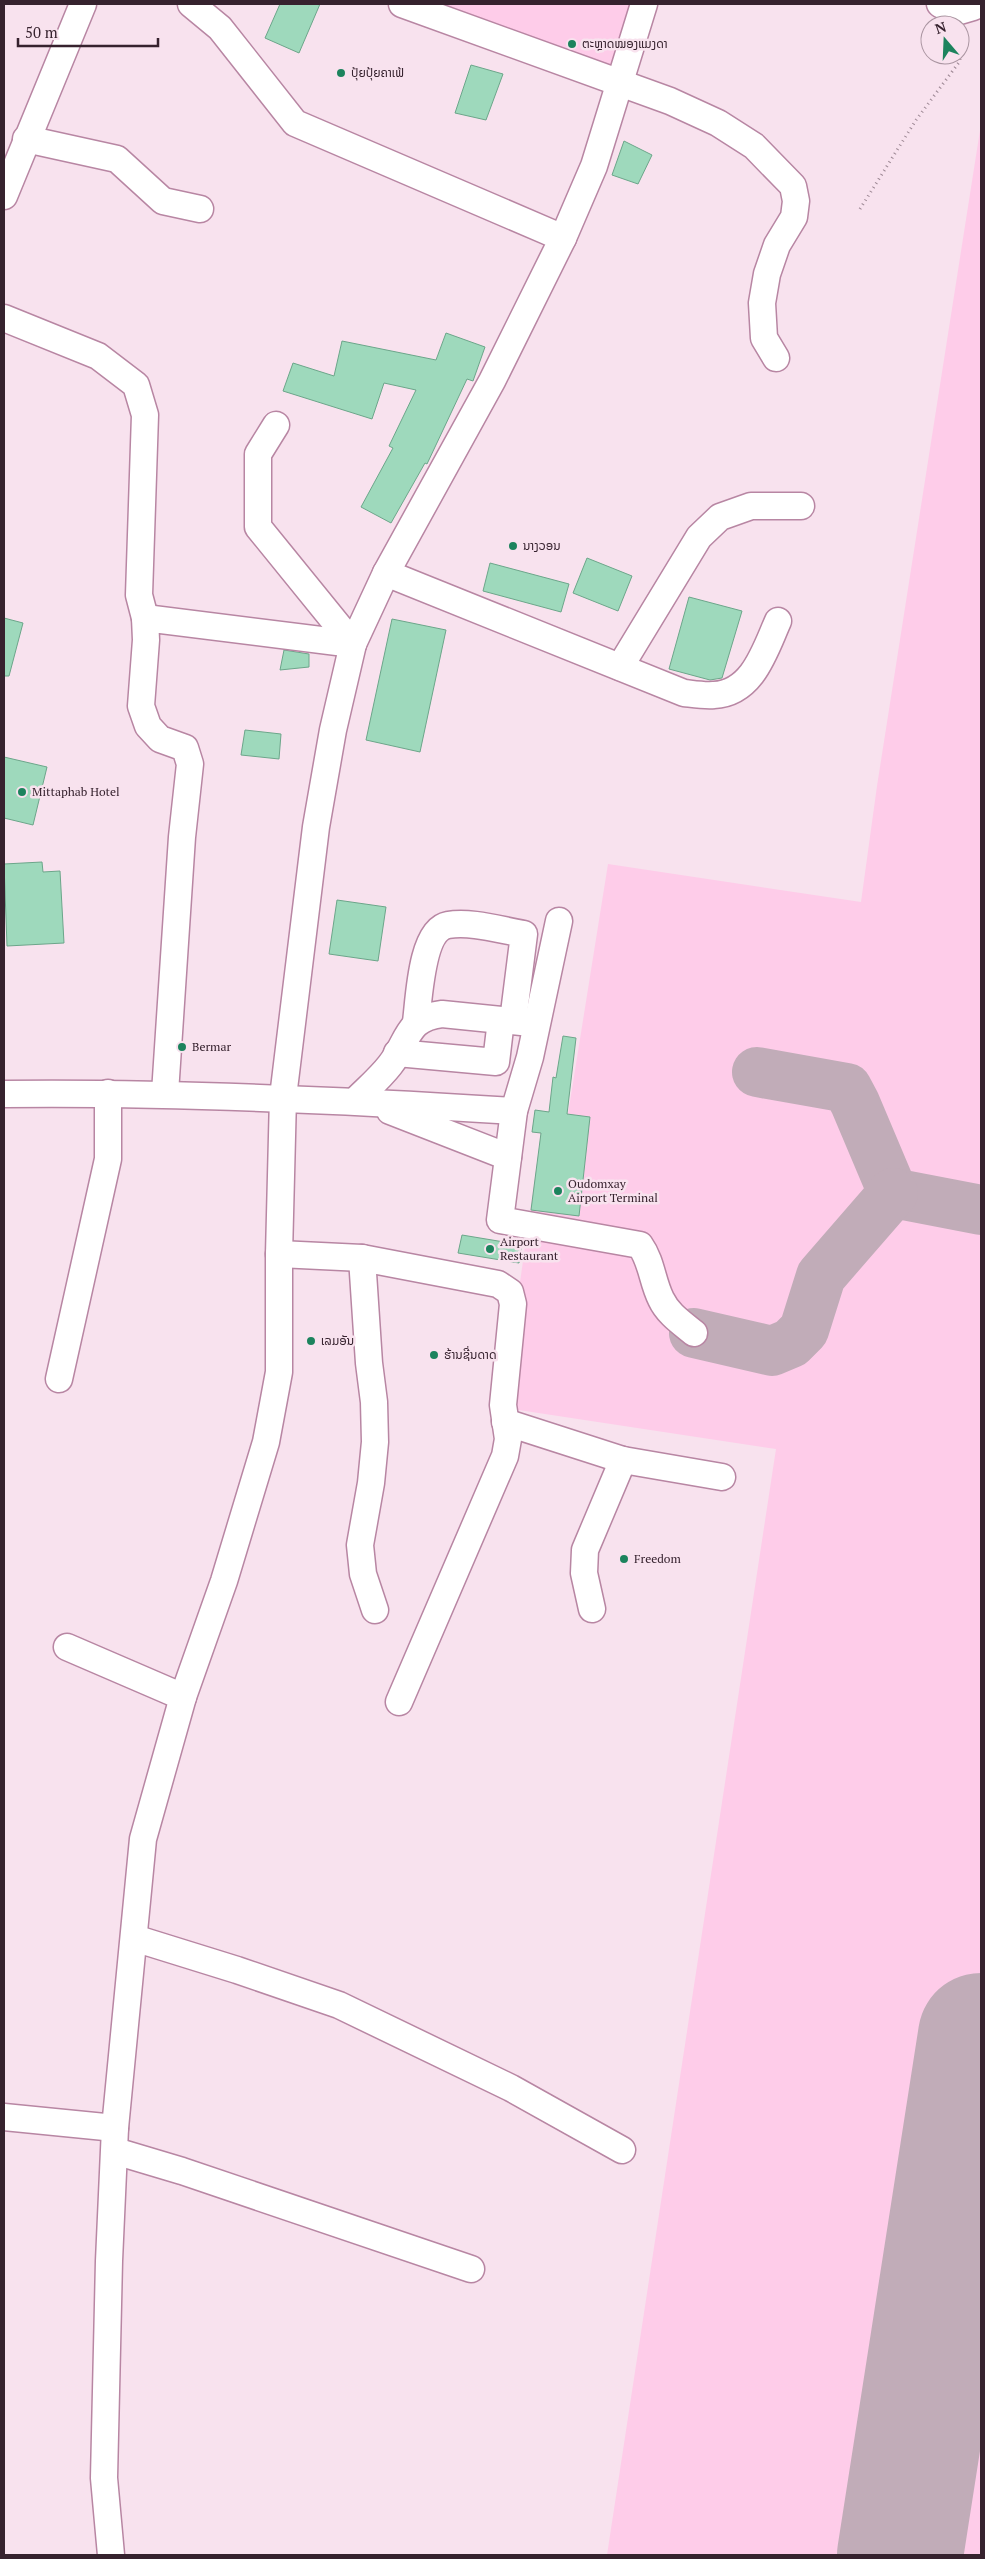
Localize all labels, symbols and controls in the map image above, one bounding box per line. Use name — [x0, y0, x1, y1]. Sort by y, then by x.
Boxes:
scale bar — [18, 15, 158, 47]
north arrow — [920, 15, 970, 65]
text: N — [932, 16, 949, 38]
text: 50 m — [25, 22, 58, 42]
place label: ຕະຫຼາດໝອງແມງດາ — [582, 36, 668, 51]
marker: ຕະຫຼາດໝອງແມງດາ — [566, 38, 578, 50]
place label: ປຸ້ຍປຸ້ຍຄາເຟ້ — [351, 65, 404, 81]
marker: ປຸ້ຍປຸ້ຍຄາເຟ້ — [335, 67, 347, 79]
place label: ນາງວອນ — [523, 538, 561, 553]
marker: ນາງວອນ — [507, 540, 519, 552]
place label: Mittaphab Hotel — [32, 784, 120, 799]
marker: Mittaphab Hotel — [16, 786, 28, 798]
place label: Bermar — [192, 1039, 231, 1054]
marker: Bermar — [176, 1041, 188, 1053]
place label: Oudomxay Airport Terminal — [568, 1176, 658, 1205]
marker: Oudomxay Airport Terminal — [552, 1185, 564, 1197]
place label: Airport Restaurant — [500, 1234, 559, 1263]
marker: Airport Restaurant — [484, 1243, 496, 1255]
place label: ເລມອັນ — [321, 1333, 354, 1348]
marker: ເລມອັນ — [305, 1335, 317, 1347]
place label: ຮ້ານຊີ່ນດາດ — [444, 1345, 497, 1362]
marker: ຮ້ານຊີ່ນດາດ — [428, 1349, 440, 1361]
place label: Freedom — [634, 1551, 682, 1566]
marker: Freedom — [618, 1553, 630, 1565]

